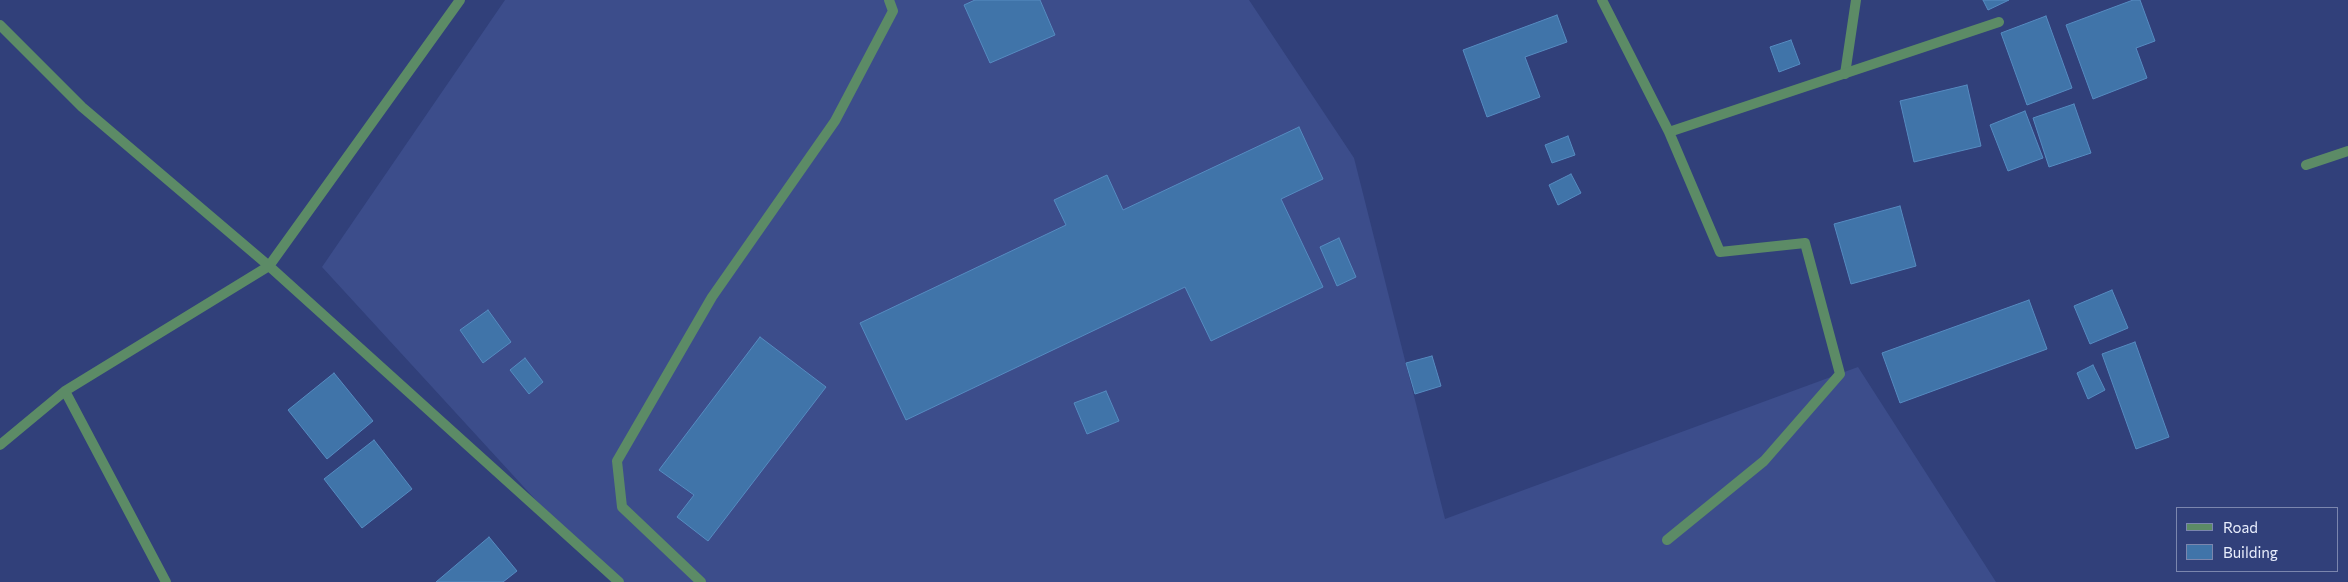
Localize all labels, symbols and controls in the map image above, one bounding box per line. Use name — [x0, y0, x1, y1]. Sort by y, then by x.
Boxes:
legend — [2176, 507, 2338, 572]
text: Road — [2223, 518, 2258, 536]
text: Building — [2223, 543, 2278, 561]

